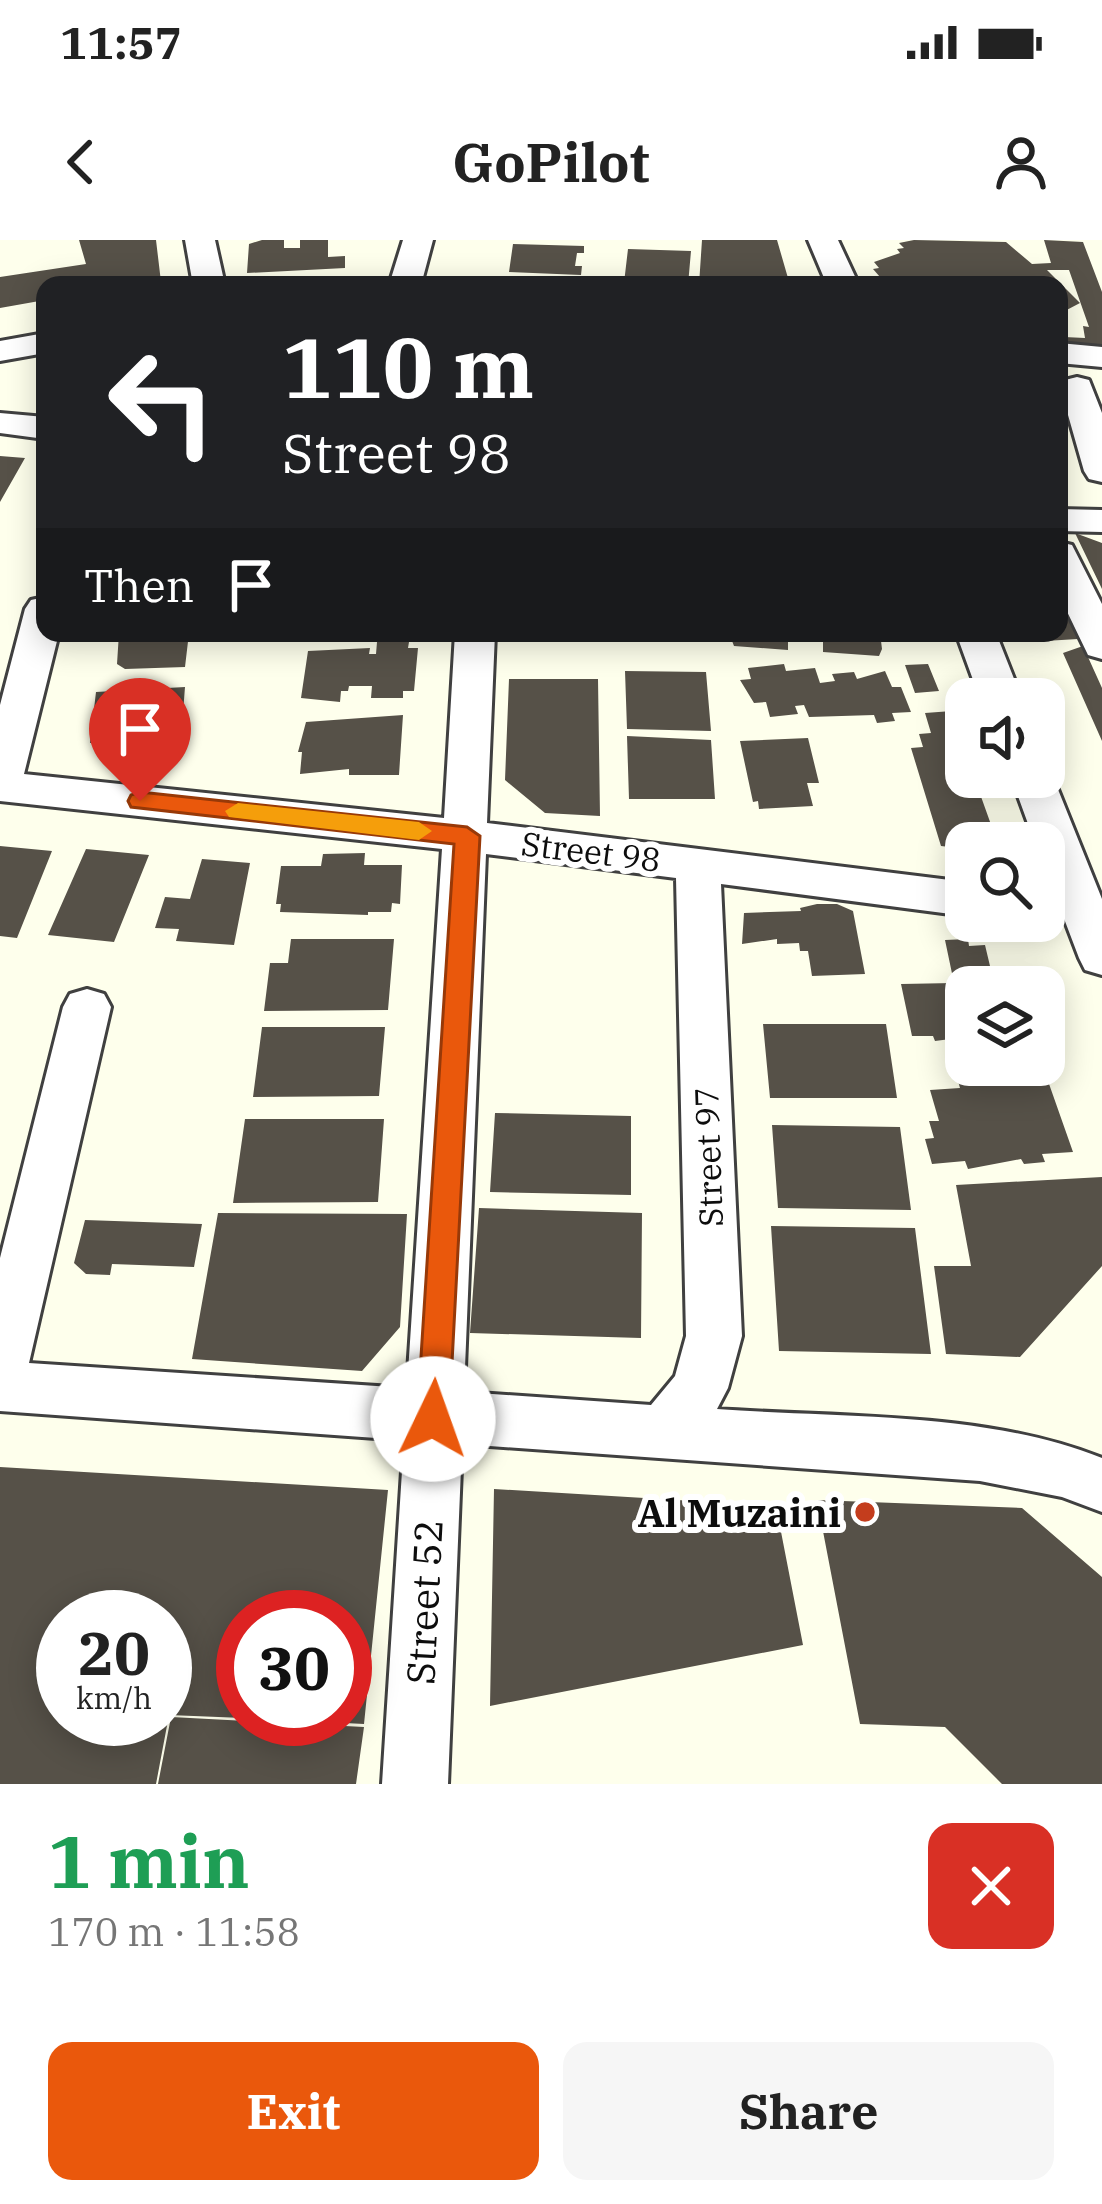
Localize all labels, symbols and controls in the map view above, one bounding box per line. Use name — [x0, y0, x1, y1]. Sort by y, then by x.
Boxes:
text: 11:57 — [60, 13, 182, 71]
text: GoPilot — [452, 127, 650, 197]
icon: back — [48, 129, 114, 195]
icon: person — [988, 129, 1054, 195]
text: 110 m — [282, 312, 534, 421]
icon: left — [84, 324, 240, 480]
text: Street 98 — [282, 418, 511, 488]
icon: arrive — [218, 552, 284, 618]
text: Then — [84, 556, 194, 614]
pin — [89, 678, 191, 801]
map controls — [945, 678, 1065, 1086]
button: sound — [945, 678, 1065, 798]
icon: arrive — [107, 696, 173, 762]
street label: Street 98 — [519, 821, 663, 881]
button: search — [945, 822, 1065, 942]
button: layers — [945, 966, 1065, 1086]
street label: Street 97 — [684, 1086, 732, 1228]
position arrow — [370, 1356, 496, 1482]
place label: Al Muzaini — [638, 1487, 841, 1538]
marker: Al Muzaini — [852, 1499, 878, 1525]
street label: Street 52 — [394, 1518, 454, 1686]
speed limit sign: 30 — [216, 1590, 372, 1746]
text: 20 — [78, 1613, 150, 1692]
text: km/h — [76, 1678, 152, 1717]
text: 1 min — [48, 1814, 250, 1908]
button: close — [928, 1823, 1054, 1949]
text: 170 m · 11:58 — [48, 1906, 300, 1957]
button: Exit — [48, 2042, 539, 2180]
button: Share — [563, 2042, 1054, 2180]

